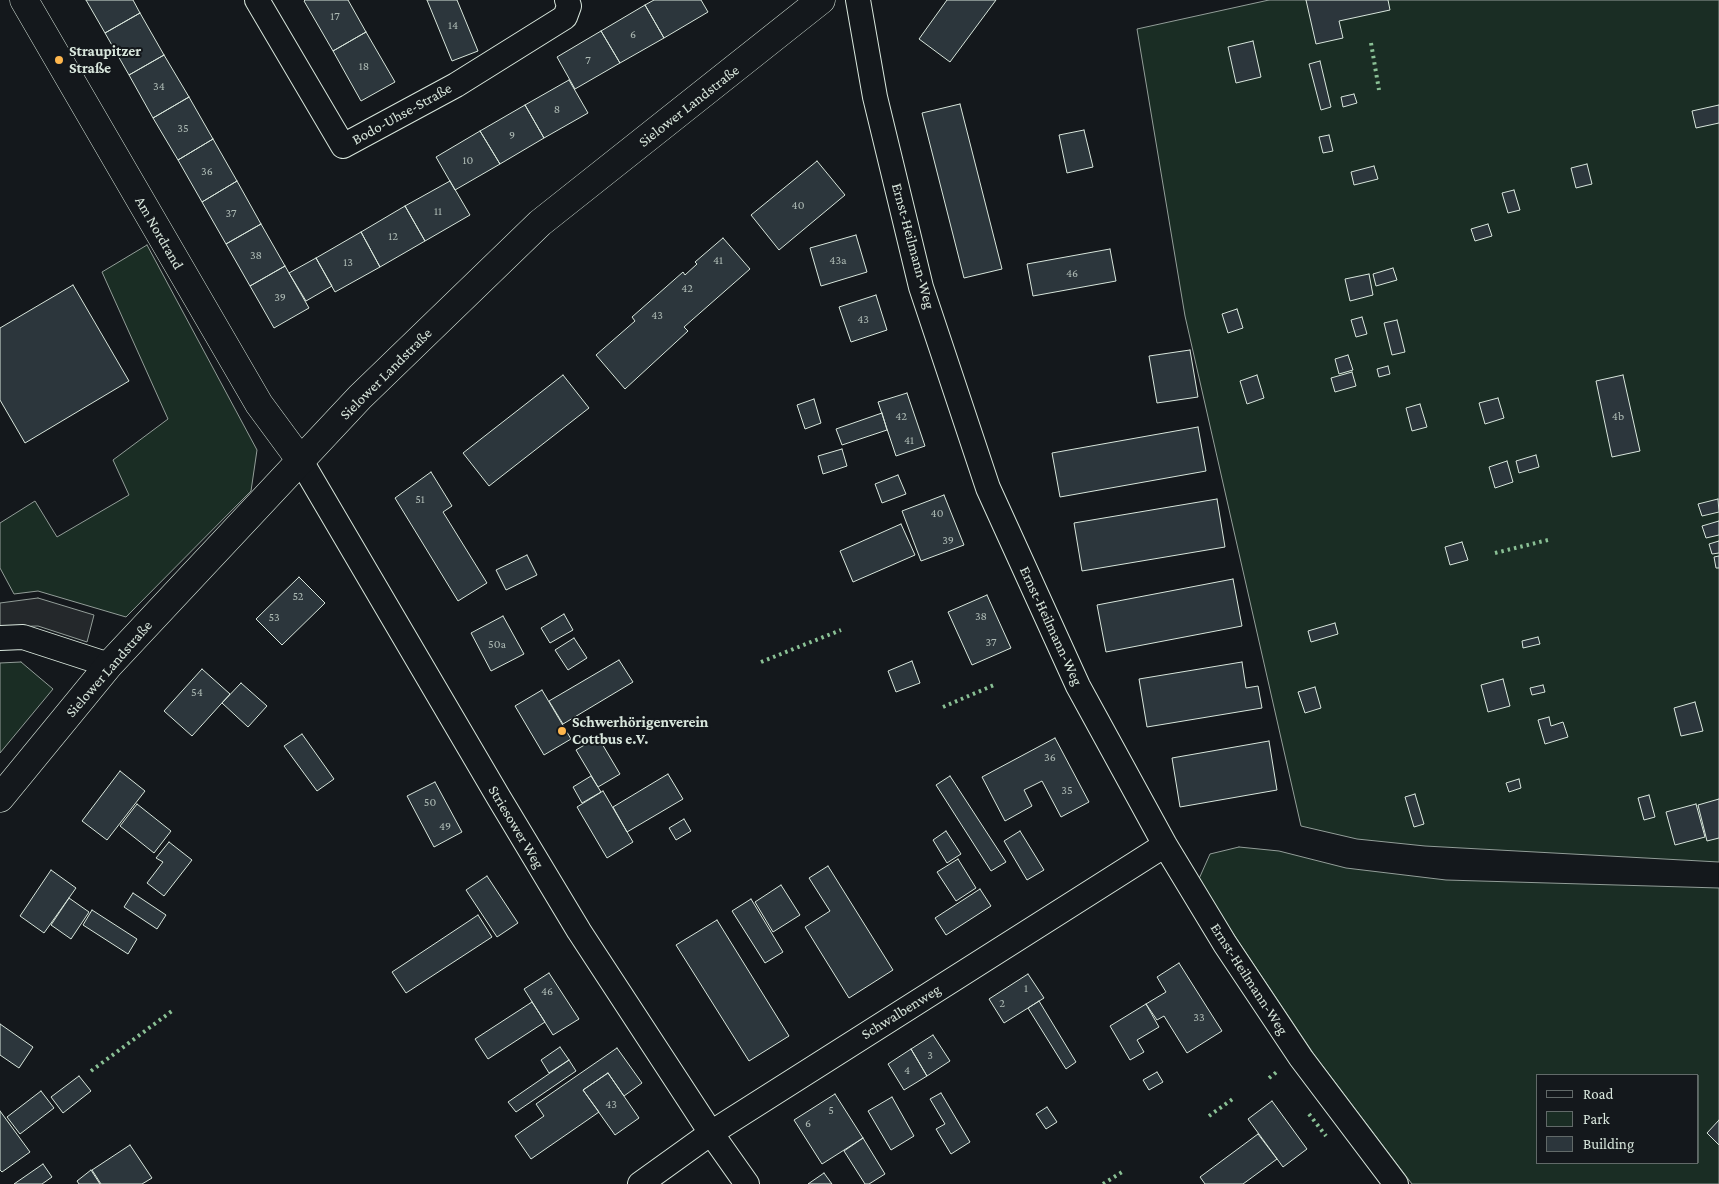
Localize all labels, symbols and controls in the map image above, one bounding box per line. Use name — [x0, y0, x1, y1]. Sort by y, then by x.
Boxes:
house number: 17 — [330, 9, 340, 23]
house number: 14 — [448, 18, 458, 32]
house number: 6 — [630, 27, 636, 41]
place label: Straupitzer Straße — [69, 42, 141, 77]
house number: 7 — [585, 53, 591, 67]
marker: Straupitzer Straße — [53, 54, 65, 66]
house number: 18 — [359, 59, 369, 73]
street label: Sielower Landstraße — [635, 61, 743, 151]
house number: 34 — [153, 79, 165, 93]
street label: Bodo-Uhse-Straße — [349, 79, 455, 149]
house number: 8 — [554, 102, 560, 116]
house number: 35 — [177, 121, 189, 135]
house number: 9 — [509, 128, 515, 142]
house number: 10 — [463, 153, 473, 167]
house number: 36 — [201, 164, 213, 178]
street label: Ernst-Heilmann-Weg — [888, 181, 938, 311]
street label: Am Nordrand — [131, 193, 187, 273]
house number: 40 — [792, 198, 804, 212]
house number: 11 — [434, 204, 442, 218]
house number: 37 — [225, 206, 237, 220]
house number: 12 — [388, 229, 398, 243]
house number: 38 — [250, 248, 262, 262]
house number: 41 — [713, 253, 723, 267]
house number: 43a — [829, 253, 847, 267]
house number: 13 — [343, 255, 353, 269]
house number: 46 — [1066, 266, 1078, 280]
house number: 42 — [681, 281, 693, 295]
house number: 39 — [274, 290, 286, 304]
house number: 43 — [651, 308, 663, 322]
house number: 43 — [857, 312, 869, 326]
street label: Sielower Landstraße — [336, 324, 436, 424]
house number: 42 — [895, 409, 907, 423]
house number: 4b — [1612, 409, 1624, 423]
house number: 41 — [904, 433, 914, 447]
house number: 51 — [415, 492, 425, 506]
house number: 40 — [931, 506, 943, 520]
house number: 39 — [942, 533, 954, 547]
street label: Ernst-Heilmann-Weg — [1016, 564, 1086, 688]
house number: 52 — [292, 589, 304, 603]
house number: 38 — [975, 609, 987, 623]
house number: 53 — [268, 610, 280, 624]
street label: Sielower Landstraße — [62, 617, 156, 721]
house number: 37 — [985, 635, 997, 649]
house number: 50a — [488, 637, 506, 651]
house number: 54 — [191, 685, 203, 699]
place label: Schwerhörigenverein Cottbus e.V. — [572, 713, 708, 748]
marker: Schwerhörigenverein Cottbus e.V. — [556, 725, 568, 737]
house number: 36 — [1044, 750, 1056, 764]
street label: Striesower Weg — [484, 782, 548, 872]
house number: 35 — [1061, 783, 1073, 797]
house number: 50 — [424, 795, 436, 809]
house number: 49 — [439, 819, 451, 833]
street label: Ernst-Heilmann-Weg — [1206, 920, 1292, 1038]
street label: Schwalbenweg — [858, 981, 944, 1043]
house number: 1 — [1024, 981, 1028, 995]
house number: 46 — [541, 984, 553, 998]
house number: 2 — [999, 996, 1005, 1010]
house number: 33 — [1193, 1010, 1205, 1024]
house number: 3 — [927, 1048, 933, 1062]
house number: 4 — [904, 1063, 910, 1077]
legend — [1536, 1074, 1699, 1164]
text: Road — [1583, 1086, 1613, 1102]
house number: 43 — [605, 1097, 617, 1111]
house number: 5 — [828, 1103, 834, 1117]
text: Park — [1583, 1111, 1610, 1127]
house number: 6 — [805, 1116, 811, 1130]
text: Building — [1583, 1136, 1634, 1152]

